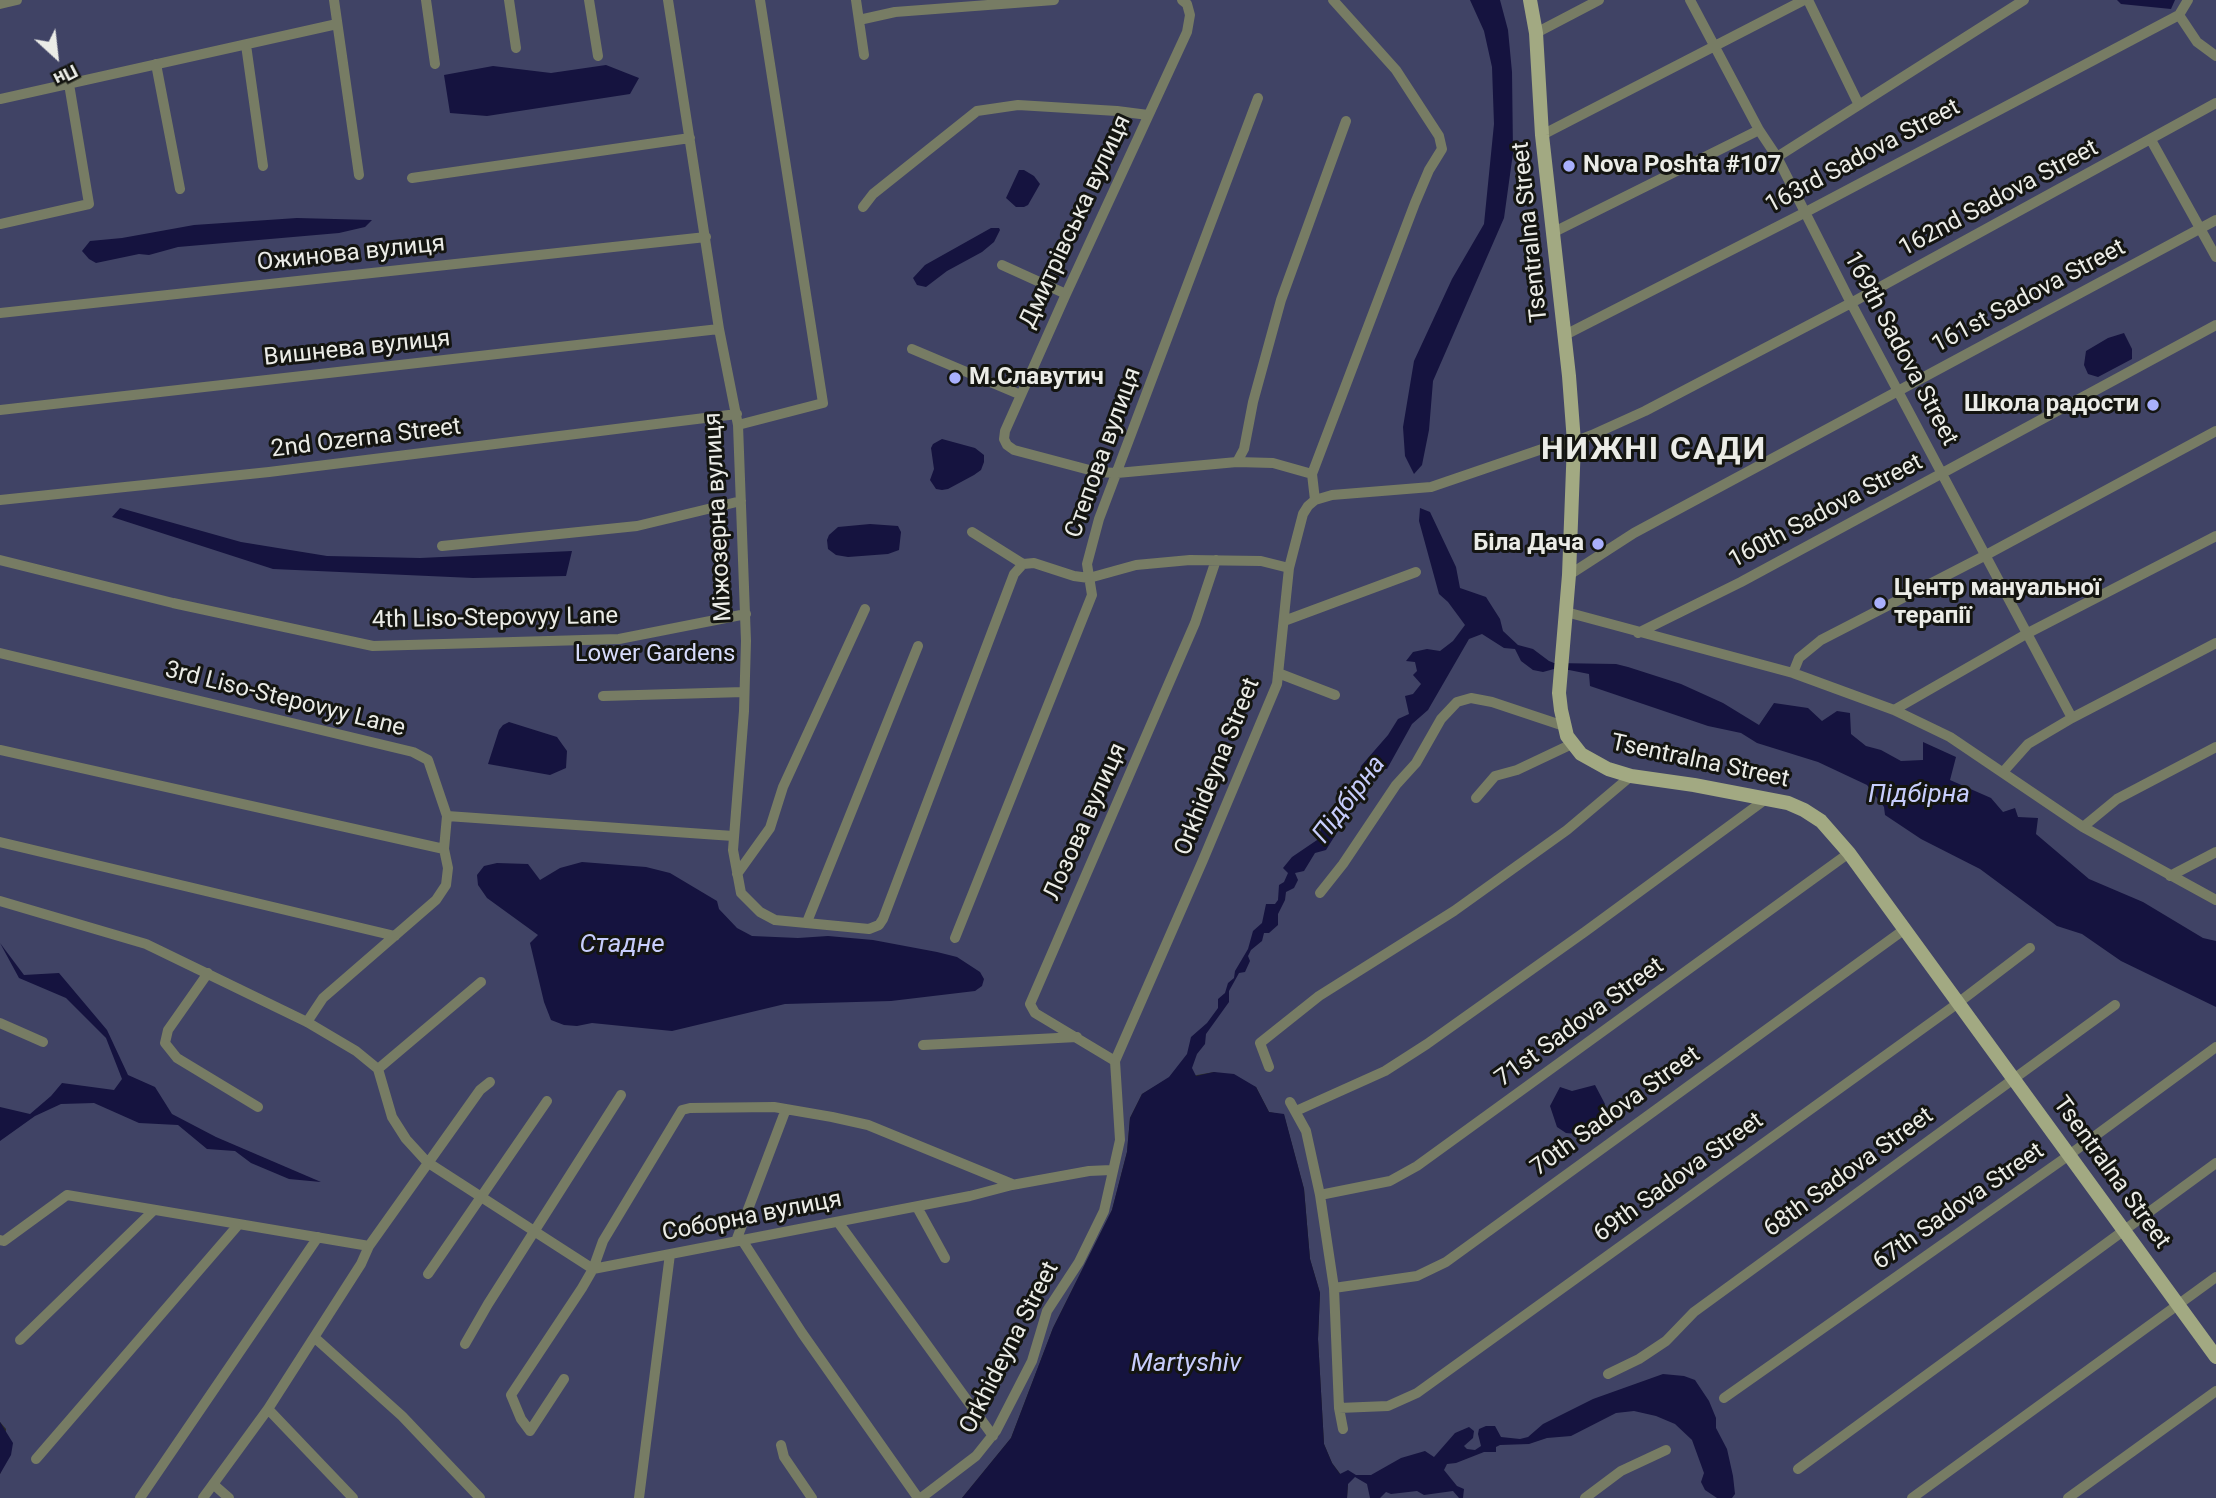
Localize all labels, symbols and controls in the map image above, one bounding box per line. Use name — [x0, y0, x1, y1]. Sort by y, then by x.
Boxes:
north arrow — [21, 21, 91, 91]
text: Пн — [50, 59, 82, 91]
street label: 163rd Sadova Street — [1761, 94, 1965, 220]
street label: Дмитрівська вулиця — [1014, 111, 1138, 333]
street label: 162nd Sadova Street — [1895, 134, 2103, 264]
street label: Tsentralna Street — [1507, 140, 1555, 324]
place label: Nova Poshta #107 — [1583, 152, 1781, 180]
marker: Nova Poshta #107 — [1561, 158, 1577, 174]
street label: Ожинова вулиця — [256, 230, 446, 278]
street label: 161st Sadova Street — [1927, 234, 2131, 360]
street label: 169th Sadova Street — [1837, 247, 1963, 451]
street label: Вишнева вулиця — [262, 325, 452, 373]
place label: М.Славутич — [969, 364, 1104, 392]
street label: Степова вулиця — [1060, 364, 1148, 542]
marker: М.Славутич — [947, 370, 963, 386]
place label: Школа радости — [1964, 391, 2139, 419]
marker: Школа радости — [2145, 397, 2161, 413]
street label: Міжозерна вулиця — [699, 412, 739, 622]
street label: 2nd Ozerna Street — [270, 413, 462, 465]
district label: НИЖНІ САДИ — [1542, 432, 1766, 470]
street label: 160th Sadova Street — [1724, 449, 1928, 575]
place label: Біла Дача — [1473, 530, 1584, 558]
marker: Біла Дача — [1590, 536, 1606, 552]
place label: Центр мануальної терапії — [1894, 575, 2101, 631]
marker: Центр мануальної терапії — [1872, 595, 1888, 611]
street label: 4th Liso-Stepovyy Lane — [372, 602, 618, 636]
park label: Lower Gardens — [575, 641, 735, 669]
street label: 3rd Liso-Stepovyy Lane — [162, 656, 408, 744]
street label: Orkhideyna Street — [1169, 674, 1267, 860]
street label: Tsentralna Street — [1608, 729, 1792, 795]
street label: Лозова вулиця — [1038, 739, 1134, 905]
water label: Підбірна — [1307, 750, 1393, 850]
water label: Підбірна — [1868, 779, 1970, 811]
water label: Стадне — [579, 929, 665, 961]
street label: 71st Sadova Street — [1490, 952, 1670, 1094]
street label: 70th Sadova Street — [1526, 1041, 1706, 1183]
street label: Tsentralna Street — [2046, 1091, 2176, 1255]
street label: 68th Sadova Street — [1759, 1102, 1939, 1244]
street label: 69th Sadova Street — [1589, 1107, 1769, 1249]
street label: 67th Sadova Street — [1868, 1137, 2050, 1277]
street label: Соборна вулиця — [660, 1185, 844, 1249]
street label: Orkhideyna Street — [954, 1257, 1066, 1439]
water label: Martyshiv — [1131, 1348, 1241, 1380]

